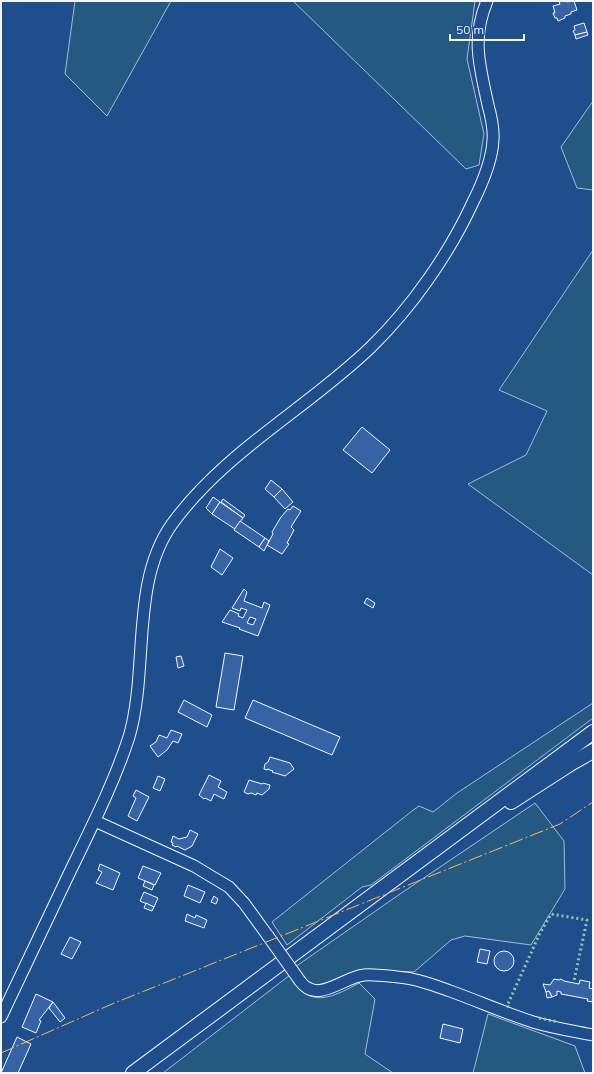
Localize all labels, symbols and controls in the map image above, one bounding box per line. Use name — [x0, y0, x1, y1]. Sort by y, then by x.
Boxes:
scale bar — [450, 16, 524, 42]
text: 50 m — [456, 22, 484, 37]

